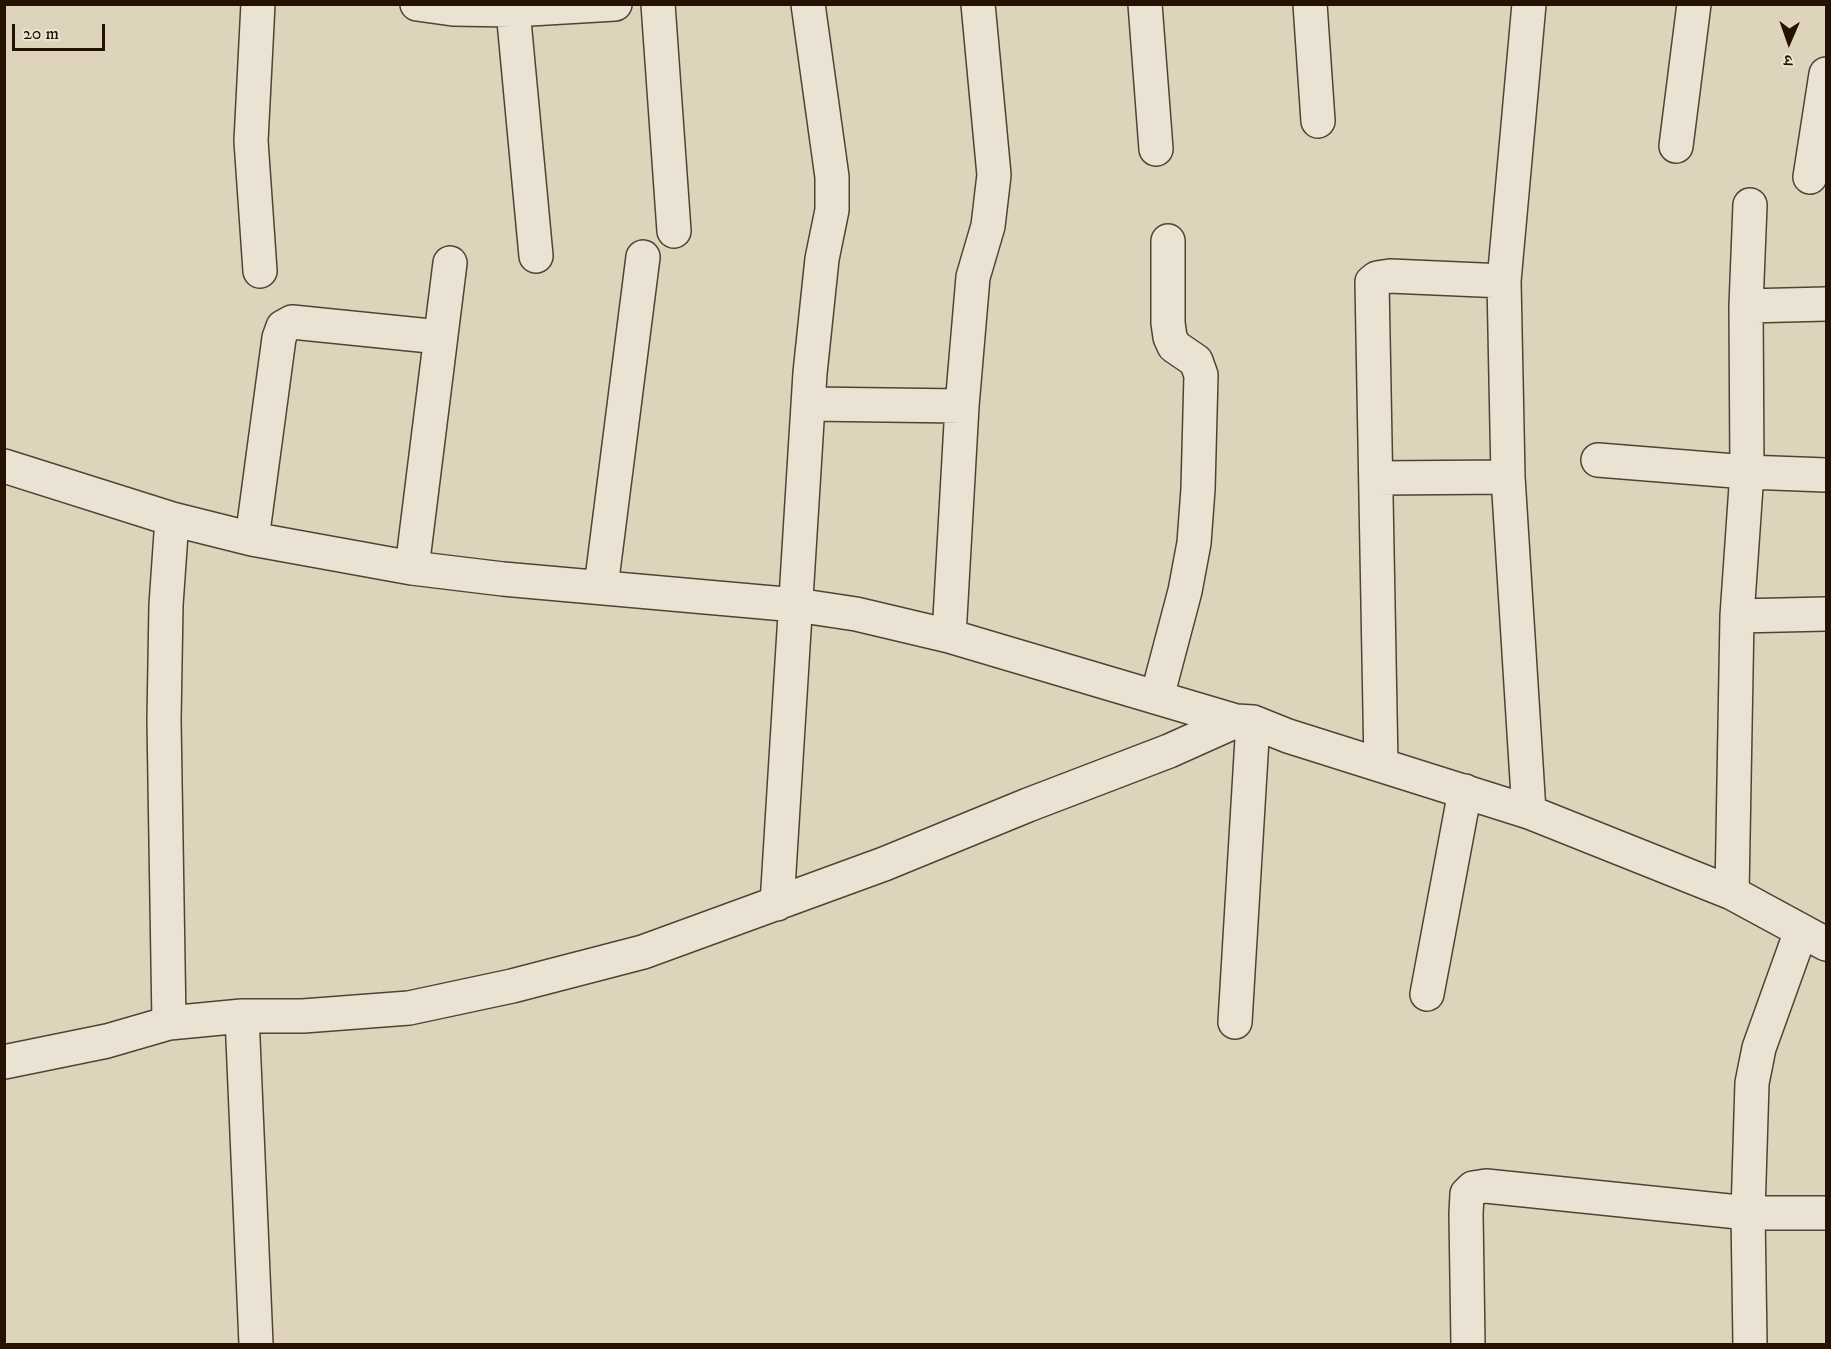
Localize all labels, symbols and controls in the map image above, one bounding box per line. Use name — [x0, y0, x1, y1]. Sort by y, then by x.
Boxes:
scale bar — [15, 12, 108, 50]
north arrow — [1759, 12, 1819, 72]
text: 20 m — [23, 23, 59, 45]
text: उ — [1784, 50, 1793, 70]

